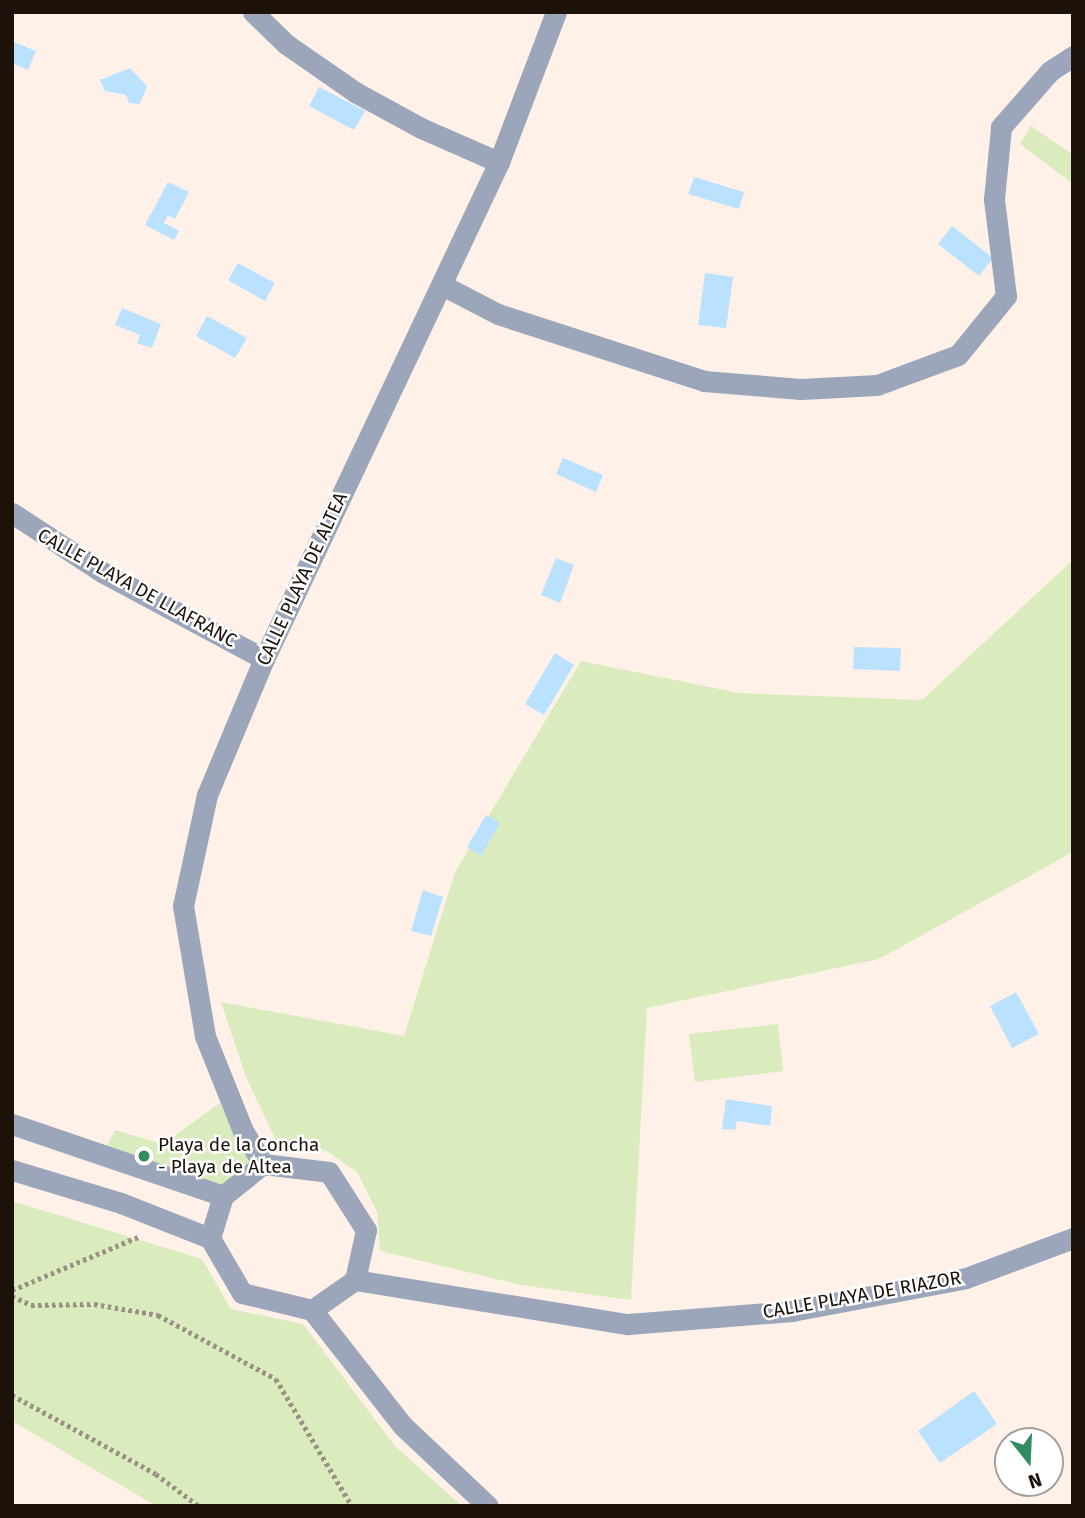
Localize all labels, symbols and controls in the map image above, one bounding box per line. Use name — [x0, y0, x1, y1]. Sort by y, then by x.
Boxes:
street label: CALLE PLAYA DE ALTEA — [252, 489, 352, 669]
street label: CALLE PLAYA DE LLAFRANC — [33, 524, 241, 652]
place label: Playa de la Concha - Playa de Altea — [158, 1134, 319, 1178]
marker: Playa de la Concha - Playa de Altea — [136, 1148, 152, 1164]
street label: CALLE PLAYA DE RIAZOR — [761, 1266, 963, 1324]
north arrow — [994, 1427, 1064, 1497]
text: N — [1025, 1468, 1045, 1493]

